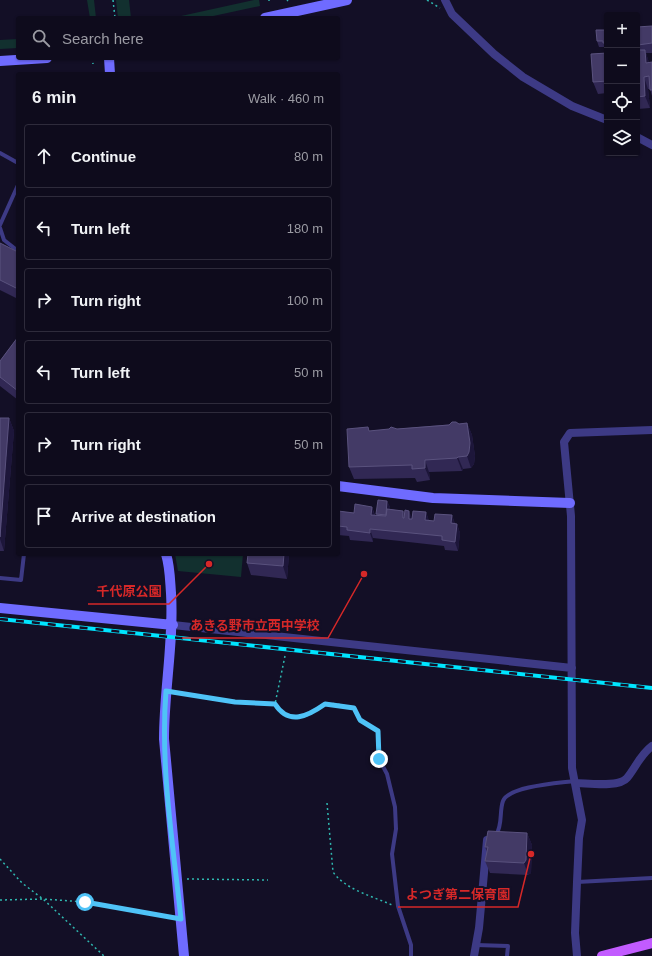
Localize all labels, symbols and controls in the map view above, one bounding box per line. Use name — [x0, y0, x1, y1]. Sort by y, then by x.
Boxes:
map controls — [604, 12, 640, 156]
button: + — [604, 12, 640, 48]
search box — [16, 16, 340, 60]
icon: search — [30, 27, 52, 49]
text: Search here — [62, 30, 144, 47]
button: − — [604, 48, 640, 84]
button: locate — [604, 84, 640, 120]
text: 6 min — [32, 88, 76, 107]
text: Walk · 460 m — [248, 91, 324, 106]
button: layers — [604, 120, 640, 156]
icon: ahead — [33, 145, 55, 167]
text: Continue — [71, 148, 136, 165]
text: 80 m — [294, 149, 323, 164]
icon: left — [33, 217, 55, 239]
text: Turn left — [71, 220, 130, 237]
text: 180 m — [287, 221, 323, 236]
icon: right — [33, 289, 55, 311]
text: Turn right — [71, 292, 141, 309]
text: 100 m — [287, 293, 323, 308]
icon: left — [33, 361, 55, 383]
text: Turn left — [71, 364, 130, 381]
text: 50 m — [294, 365, 323, 380]
icon: right — [33, 433, 55, 455]
text: Turn right — [71, 436, 141, 453]
text: 50 m — [294, 437, 323, 452]
icon: arrive — [33, 505, 55, 527]
text: Arrive at destination — [71, 508, 216, 525]
callout: 千代原公園 — [88, 579, 169, 604]
text: 千代原公園 — [96, 584, 162, 599]
callout: あきる野市立西中学校 — [182, 613, 328, 638]
text: あきる野市立西中学校 — [190, 618, 320, 633]
route end — [370, 750, 388, 768]
callout: よつぎ第二保育園 — [398, 882, 518, 907]
text: よつぎ第二保育園 — [406, 887, 510, 902]
route start — [76, 893, 94, 911]

